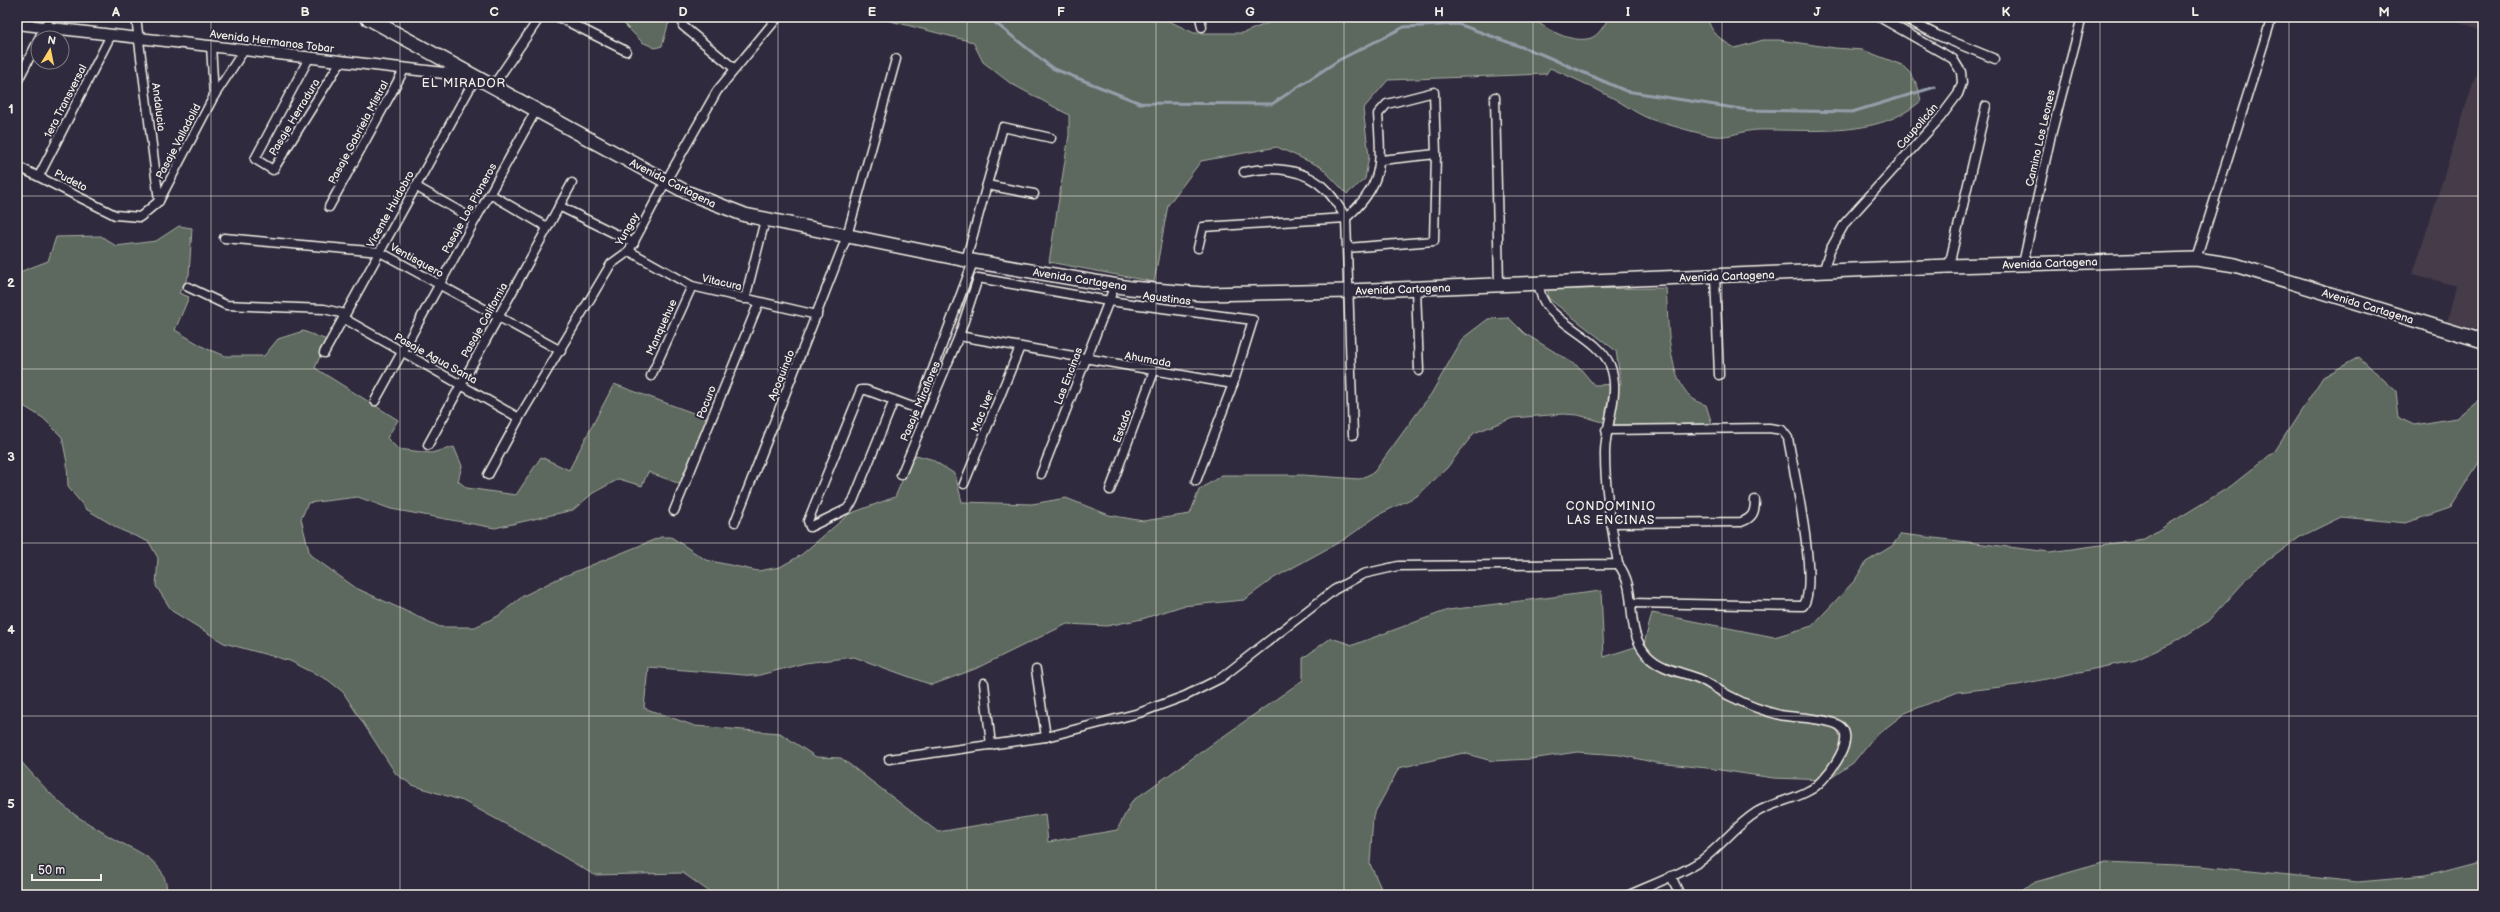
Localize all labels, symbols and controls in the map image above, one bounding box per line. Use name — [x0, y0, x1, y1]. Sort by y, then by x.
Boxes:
text: A — [111, 4, 120, 20]
text: B — [300, 4, 310, 20]
text: C — [489, 4, 499, 20]
text: D — [678, 4, 688, 20]
text: E — [868, 4, 877, 20]
text: F — [1057, 4, 1065, 20]
text: G — [1245, 4, 1255, 20]
text: H — [1434, 4, 1444, 20]
text: I — [1626, 4, 1630, 20]
text: J — [1813, 4, 1821, 20]
text: K — [2002, 4, 2011, 20]
text: L — [2191, 4, 2199, 20]
text: M — [2378, 4, 2390, 20]
street label: Avenida Hermanos Tobar — [209, 27, 336, 56]
north arrow — [30, 30, 70, 70]
text: N — [46, 34, 57, 48]
street label: 1era Transversal — [41, 62, 90, 140]
street label: Pasaje Herradura — [266, 76, 323, 158]
district label: EL MIRADOR — [422, 76, 506, 91]
street label: Pasaje Gabriela Mistral — [326, 78, 391, 186]
street label: Andalucia — [149, 82, 168, 132]
street label: Camino Los Leones — [2023, 88, 2058, 188]
text: 1 — [8, 101, 14, 117]
street label: Pasaje Valladolid — [153, 101, 204, 181]
street label: Caupolicán — [1894, 101, 1941, 152]
street label: Avenida Cartagena — [627, 156, 718, 211]
street label: Pasaje Los Pioneros — [439, 160, 500, 256]
street label: Pudeto — [52, 167, 89, 194]
street label: Vicente Huidobro — [364, 168, 417, 250]
street label: Yungay — [612, 210, 642, 249]
street label: Ventisquero — [388, 240, 446, 280]
street label: Avenida Cartagena — [2002, 255, 2098, 272]
street label: Avenida Cartagena — [1032, 266, 1128, 293]
street label: Avenida Cartagena — [1679, 268, 1775, 285]
street label: Vitacura — [701, 272, 743, 293]
text: 2 — [7, 275, 15, 291]
street label: Pasaje California — [458, 280, 510, 360]
street label: Avenida Cartagena — [1355, 281, 1451, 298]
street label: Avenida Cartagena — [2320, 286, 2415, 327]
street label: Agustinas — [1142, 289, 1192, 308]
street label: Manquehue — [643, 297, 680, 357]
street label: Pasaje Agua Santa — [392, 330, 479, 387]
street label: Las Encinas — [1052, 345, 1086, 407]
street label: Apoquindo — [765, 348, 797, 402]
street label: Ahumada — [1124, 349, 1172, 370]
street label: Pasaje Miraflores — [898, 359, 943, 443]
street label: Pocuro — [694, 384, 719, 421]
street label: Mac Iver — [968, 388, 997, 434]
street label: Estado — [1110, 408, 1134, 445]
text: 3 — [7, 449, 15, 465]
district label: CONDOMINIO LAS ENCINAS — [1566, 499, 1656, 528]
text: 4 — [7, 622, 15, 638]
text: 5 — [7, 796, 15, 812]
scale bar — [32, 856, 101, 882]
text: 50 m — [38, 863, 65, 878]

